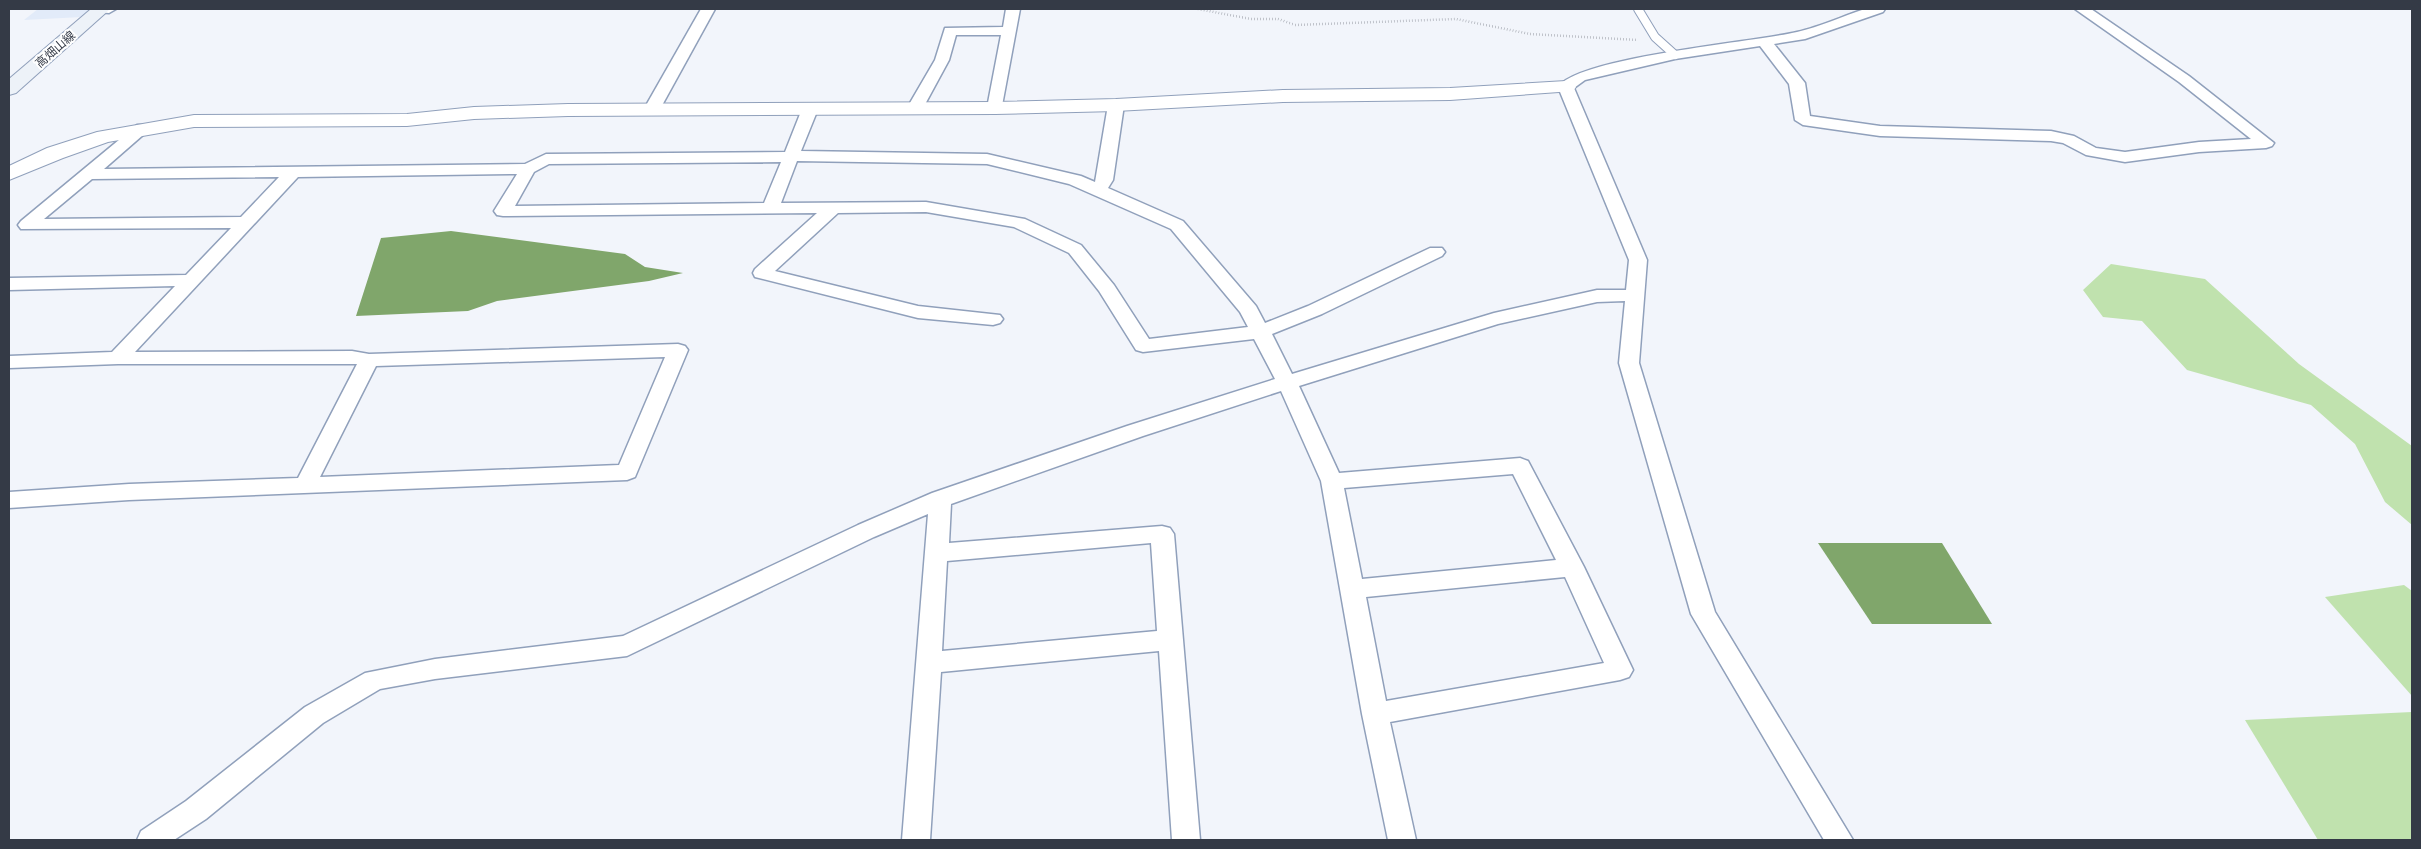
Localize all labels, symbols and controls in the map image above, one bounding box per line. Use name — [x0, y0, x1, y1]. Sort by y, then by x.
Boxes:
street label: 高畑山線 — [31, 27, 79, 71]

